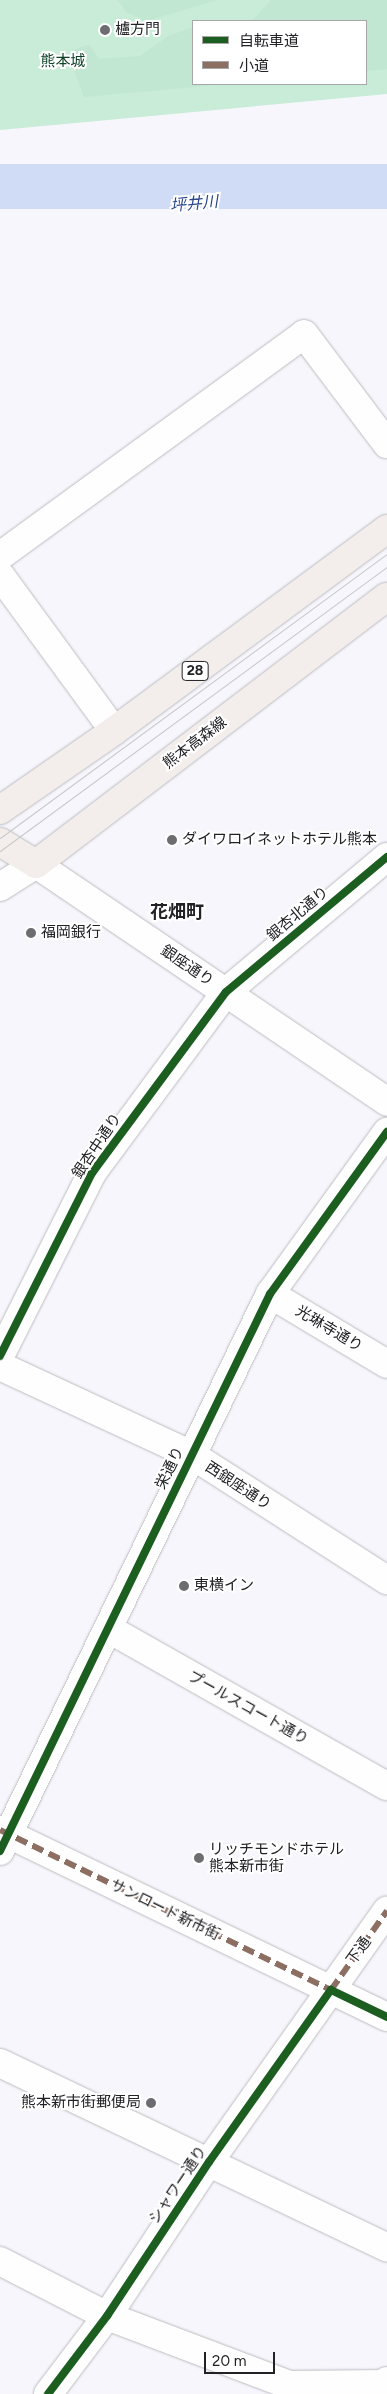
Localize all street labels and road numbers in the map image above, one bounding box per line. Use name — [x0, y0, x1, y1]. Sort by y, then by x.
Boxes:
road number: 28 — [181, 659, 209, 682]
street label: 熊本高森線 — [160, 713, 230, 773]
street label: 銀杏北通り — [263, 883, 333, 945]
street label: 銀座通り — [157, 942, 217, 990]
street label: 銀杏中通り — [69, 1110, 125, 1182]
street label: 光琳寺通り — [292, 1302, 366, 1356]
street label: 栄通り — [152, 1444, 188, 1492]
street label: 西銀座通り — [202, 1458, 274, 1514]
street label: プールスコート通り — [185, 1667, 311, 1749]
street label: サンロード新市街 — [107, 1876, 223, 1944]
street label: 下通 — [343, 1934, 375, 1968]
street label: シャワー通り — [145, 2143, 211, 2227]

